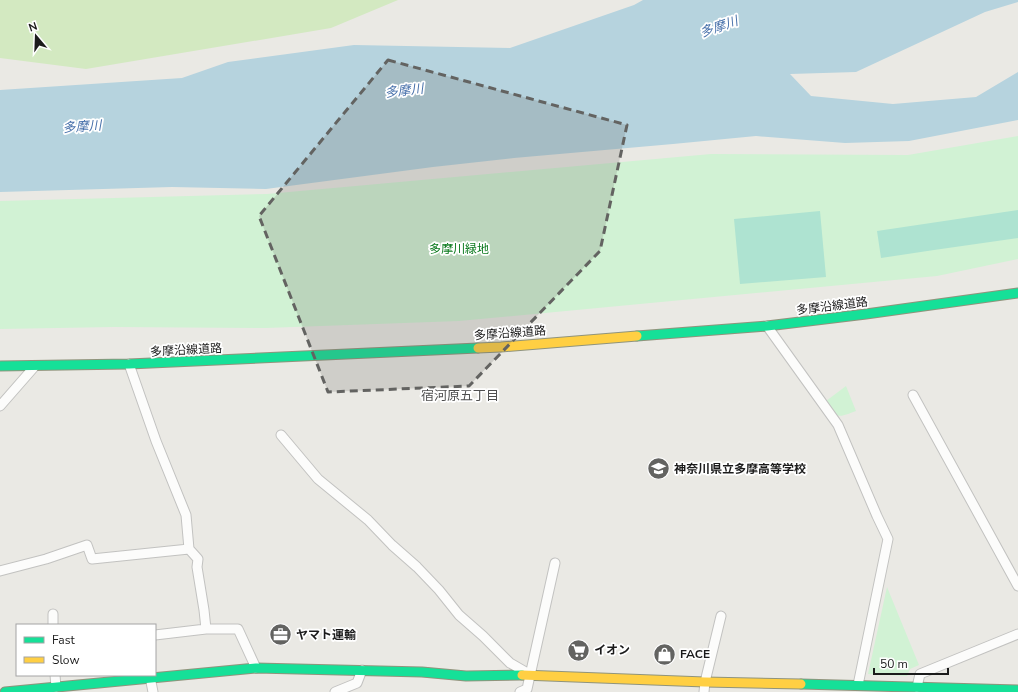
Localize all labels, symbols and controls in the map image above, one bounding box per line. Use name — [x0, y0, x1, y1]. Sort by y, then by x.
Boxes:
water label: 多摩川 — [698, 11, 742, 42]
north arrow — [16, 16, 56, 56]
text: N — [27, 19, 39, 35]
water label: 多摩川 — [384, 79, 426, 102]
water label: 多摩川 — [62, 117, 104, 137]
park label: 多摩川緑地 — [429, 241, 489, 257]
street label: 多摩沿線道路 — [795, 294, 869, 318]
street label: 多摩沿線道路 — [474, 323, 546, 343]
street label: 多摩沿線道路 — [150, 340, 222, 360]
district label: 宿河原五丁目 — [421, 387, 499, 405]
school or university icon: 神奈川県立多摩高等学校 — [646, 456, 672, 482]
place label: 神奈川県立多摩高等学校 — [674, 461, 806, 477]
office icon: ヤマト運輸 — [268, 622, 294, 648]
legend — [16, 624, 156, 676]
place label: ヤマト運輸 — [296, 627, 356, 643]
text: Fast — [52, 632, 75, 648]
supermarket icon: イオン — [565, 637, 591, 663]
shop icon: FACE — [652, 641, 678, 667]
place label: イオン — [594, 642, 630, 658]
place label: FACE — [680, 646, 710, 662]
scale bar — [874, 650, 948, 676]
text: Slow — [52, 652, 80, 668]
text: 50 m — [880, 656, 908, 672]

